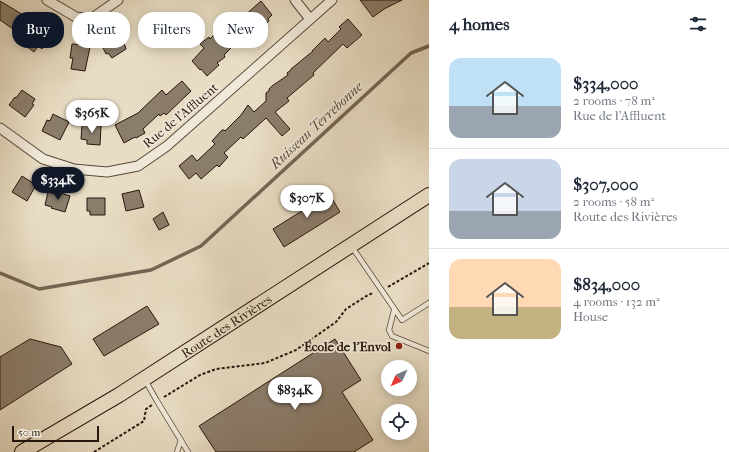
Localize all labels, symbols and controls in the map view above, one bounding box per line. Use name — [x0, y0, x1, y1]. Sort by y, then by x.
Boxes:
chip: Buy — [12, 12, 64, 48]
chip: Rent — [72, 12, 130, 48]
chip: Filters — [138, 12, 205, 48]
chip: New — [213, 12, 268, 48]
icon: filters — [687, 13, 709, 35]
text: 4 homes — [449, 14, 509, 34]
text: $334,000 — [573, 73, 638, 93]
icon: home — [481, 74, 529, 122]
water label: Ruisseau Terrebonne — [266, 78, 366, 173]
street label: Rue de l'Affluent — [140, 79, 221, 151]
text: 2 rooms · 78 m² — [573, 93, 655, 108]
pin: $365K — [64, 100, 120, 134]
text: $365K — [75, 105, 109, 120]
text: Rue de l'Affluent — [573, 108, 666, 123]
pin: $334K — [30, 167, 86, 201]
text: $334K — [41, 172, 75, 187]
text: $307,000 — [573, 174, 638, 194]
icon: home — [481, 175, 529, 223]
pin: $307K — [279, 185, 335, 219]
text: $307K — [289, 190, 325, 205]
text: 2 rooms · 58 m² — [573, 194, 654, 209]
text: Route des Rivières — [573, 209, 677, 224]
text: $834,000 — [573, 274, 640, 294]
icon: home — [481, 275, 529, 323]
street label: Route des Rivières — [178, 292, 275, 361]
text: 4 rooms · 132 m² — [573, 294, 660, 309]
text: House — [573, 309, 608, 324]
place label: École de l'Envol — [304, 339, 391, 354]
marker: École de l'Envol — [394, 341, 404, 351]
north arrow — [381, 360, 417, 396]
map controls — [381, 360, 417, 440]
pin: $834K — [267, 377, 323, 411]
text: $834K — [277, 382, 313, 397]
button: locate — [381, 404, 417, 440]
scale bar — [12, 424, 99, 443]
text: 50 m — [18, 426, 40, 439]

